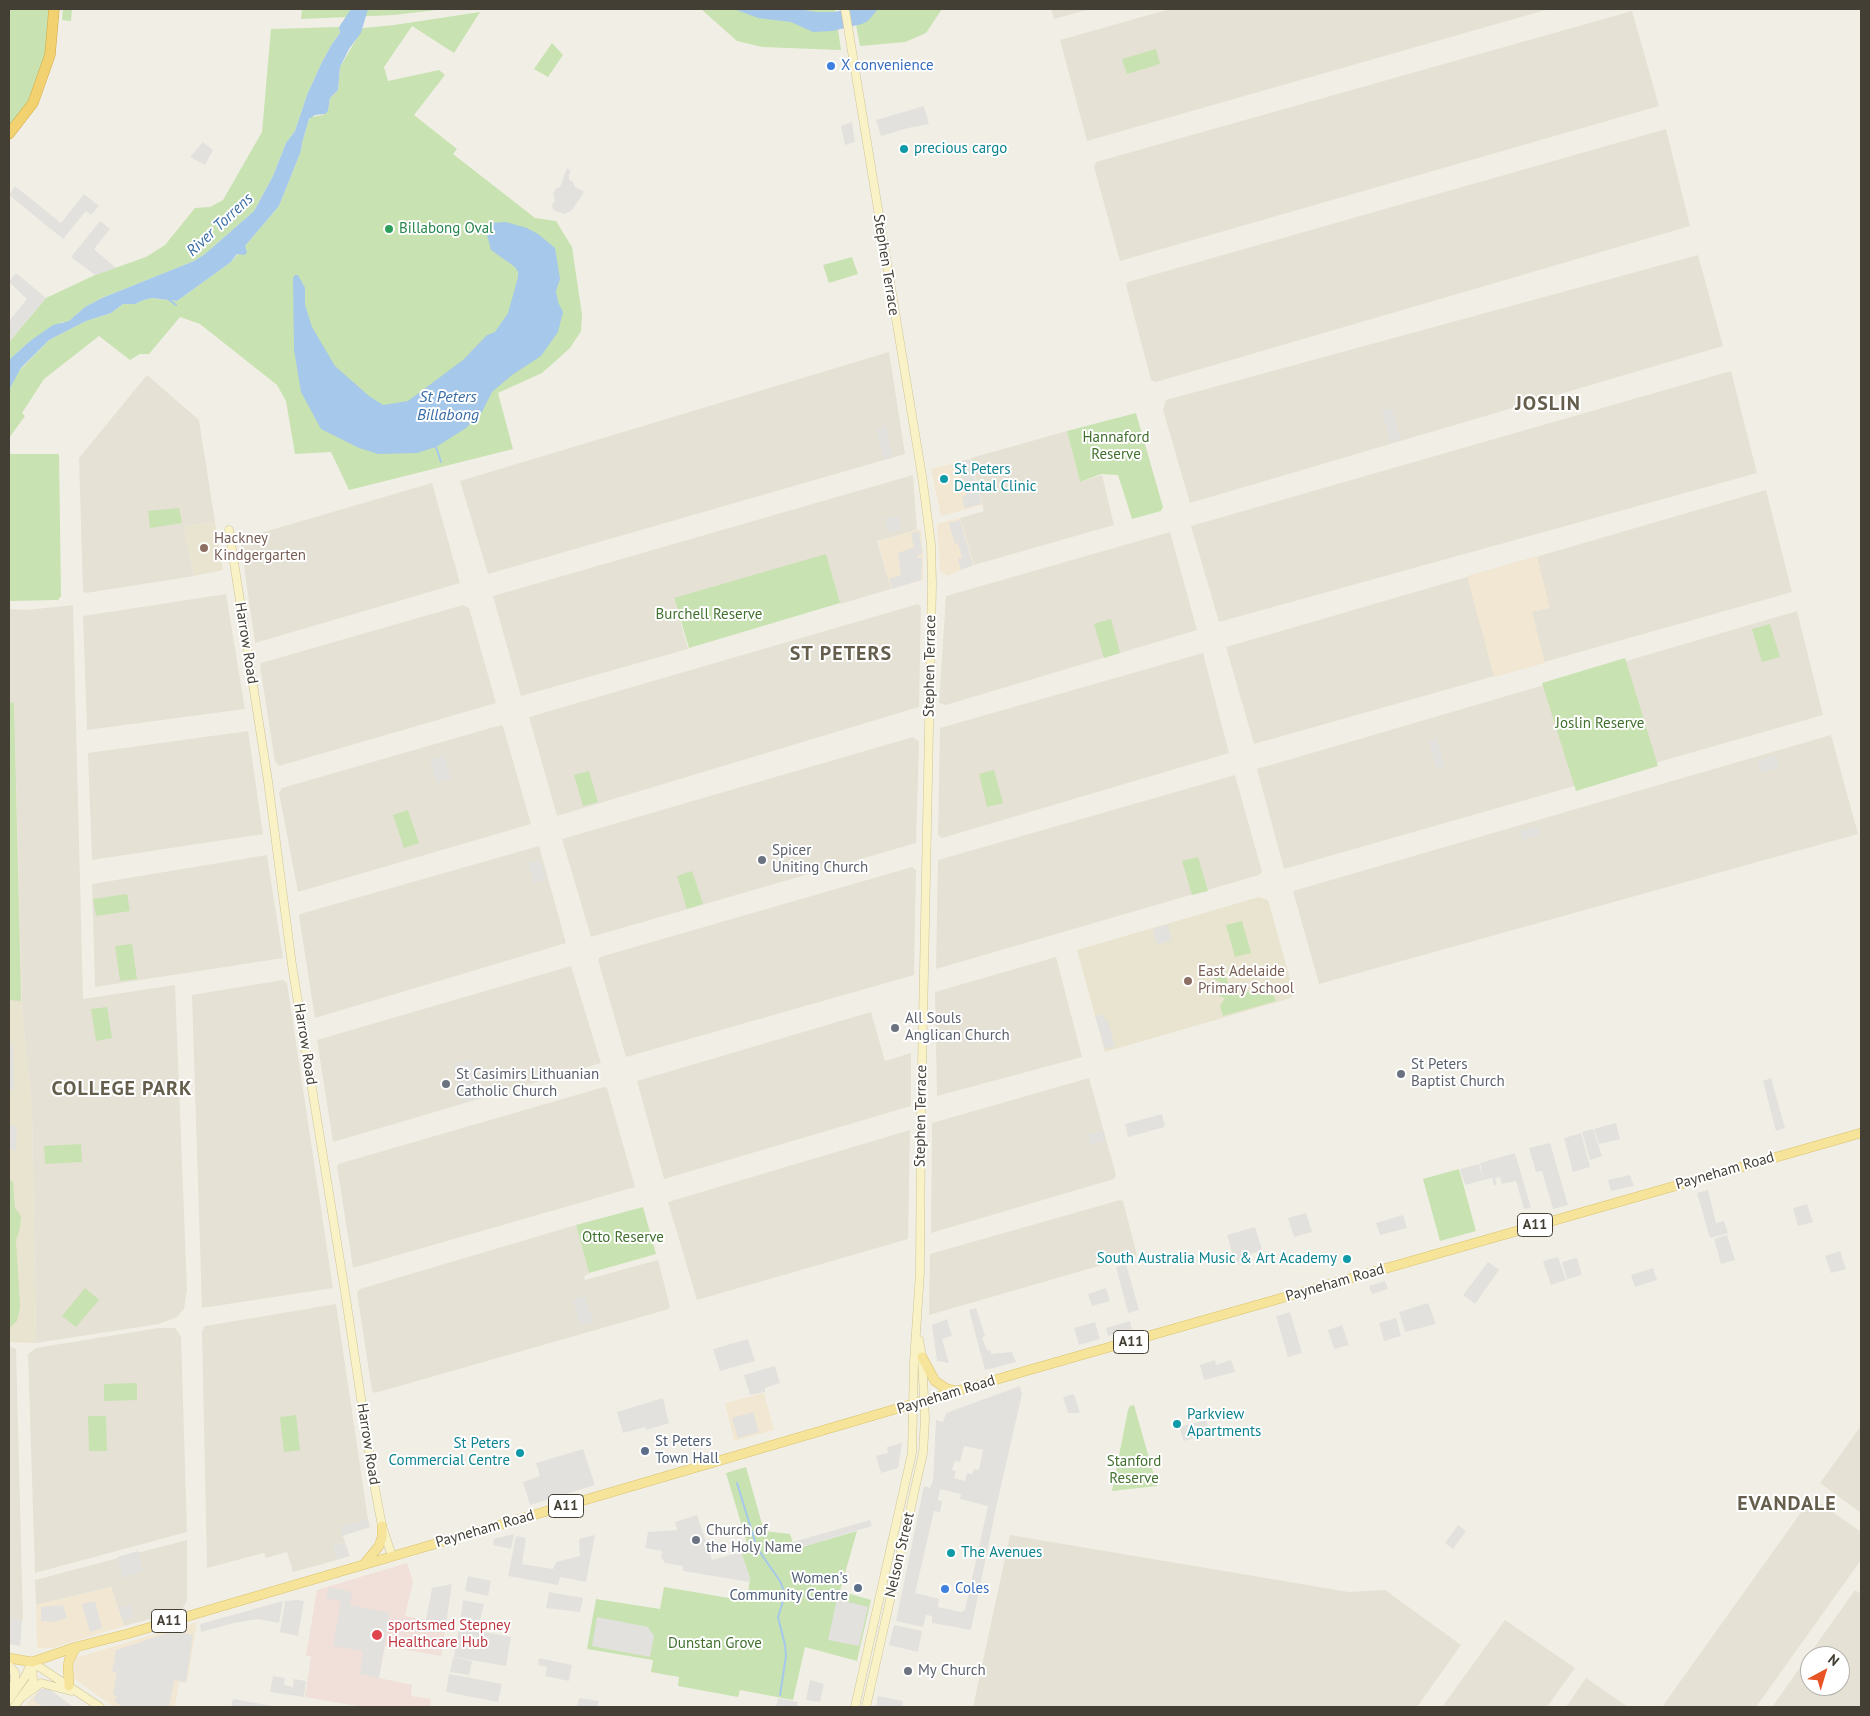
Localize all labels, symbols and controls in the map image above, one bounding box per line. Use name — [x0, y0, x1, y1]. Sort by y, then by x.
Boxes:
place label: X convenience — [841, 57, 934, 75]
marker: X convenience — [825, 60, 837, 72]
place label: precious cargo — [914, 140, 1007, 158]
marker: precious cargo — [898, 143, 910, 155]
water label: River Torrens — [183, 189, 257, 261]
street label: Stephen Terrace — [869, 213, 903, 317]
place label: Billabong Oval — [399, 220, 493, 238]
marker: Billabong Oval — [383, 223, 395, 235]
water label: St Peters Billabong — [417, 387, 479, 425]
district label: JOSLIN — [1514, 392, 1582, 416]
park label: Hannaford Reserve — [1082, 429, 1150, 464]
place label: St Peters Dental Clinic — [954, 461, 1036, 496]
marker: St Peters Dental Clinic — [938, 473, 950, 485]
place label: Hackney Kindgergarten — [214, 530, 306, 565]
marker: Hackney Kindgergarten — [198, 542, 210, 554]
street label: Harrow Road — [231, 601, 261, 685]
park label: Burchell Reserve — [656, 606, 762, 624]
street label: Stephen Terrace — [920, 615, 940, 717]
district label: ST PETERS — [789, 642, 893, 666]
park label: Joslin Reserve — [1556, 715, 1644, 733]
place label: Spicer Uniting Church — [772, 842, 868, 877]
marker: Spicer Uniting Church — [756, 854, 768, 866]
place label: East Adelaide Primary School — [1198, 963, 1294, 998]
marker: East Adelaide Primary School — [1182, 975, 1194, 987]
street label: Harrow Road — [290, 1002, 320, 1086]
place label: All Souls Anglican Church — [905, 1010, 1010, 1045]
marker: All Souls Anglican Church — [889, 1022, 901, 1034]
place label: St Peters Baptist Church — [1411, 1056, 1505, 1091]
street label: Stephen Terrace — [911, 1065, 931, 1167]
place label: St Casimirs Lithuanian Catholic Church — [456, 1066, 599, 1101]
marker: St Peters Baptist Church — [1395, 1068, 1407, 1080]
district label: COLLEGE PARK — [50, 1077, 194, 1101]
marker: St Casimirs Lithuanian Catholic Church — [440, 1078, 452, 1090]
street label: Payneham Road — [1674, 1148, 1776, 1194]
road number: A11 — [1518, 1214, 1552, 1236]
park label: Otto Reserve — [582, 1229, 664, 1247]
place label: South Australia Music & Art Academy — [1097, 1250, 1337, 1268]
marker: South Australia Music & Art Academy — [1341, 1253, 1353, 1265]
street label: Payneham Road — [1284, 1260, 1386, 1306]
road number: A11 — [1114, 1330, 1148, 1354]
street label: Payneham Road — [895, 1372, 997, 1418]
street label: Harrow Road — [353, 1402, 383, 1486]
place label: Parkview Apartments — [1187, 1406, 1261, 1441]
marker: Parkview Apartments — [1171, 1418, 1183, 1430]
place label: St Peters Town Hall — [655, 1433, 719, 1468]
place label: St Peters Commercial Centre — [389, 1435, 510, 1470]
marker: St Peters Town Hall — [639, 1445, 651, 1457]
marker: St Peters Commercial Centre — [514, 1447, 526, 1459]
park label: Stanford Reserve — [1107, 1453, 1161, 1488]
district label: EVANDALE — [1736, 1492, 1838, 1516]
road number: A11 — [548, 1494, 584, 1518]
street label: Payneham Road — [434, 1506, 536, 1552]
street label: Nelson Street — [881, 1511, 919, 1599]
place label: Church of the Holy Name — [706, 1522, 802, 1557]
marker: Church of the Holy Name — [690, 1534, 702, 1546]
place label: The Avenues — [961, 1544, 1042, 1562]
marker: The Avenues — [945, 1547, 957, 1559]
place label: Women's Community Centre — [730, 1570, 848, 1605]
place label: Coles — [955, 1580, 989, 1598]
marker: Women's Community Centre — [852, 1582, 864, 1594]
marker: Coles — [939, 1583, 951, 1595]
road number: A11 — [152, 1610, 186, 1632]
place label: sportsmed Stepney Healthcare Hub — [388, 1617, 510, 1652]
marker: sportsmed Stepney Healthcare Hub — [370, 1628, 384, 1642]
park label: Dunstan Grove — [668, 1635, 762, 1653]
north arrow — [1800, 1646, 1850, 1696]
text: N — [1825, 1650, 1843, 1670]
place label: My Church — [918, 1662, 986, 1680]
marker: My Church — [902, 1665, 914, 1677]

